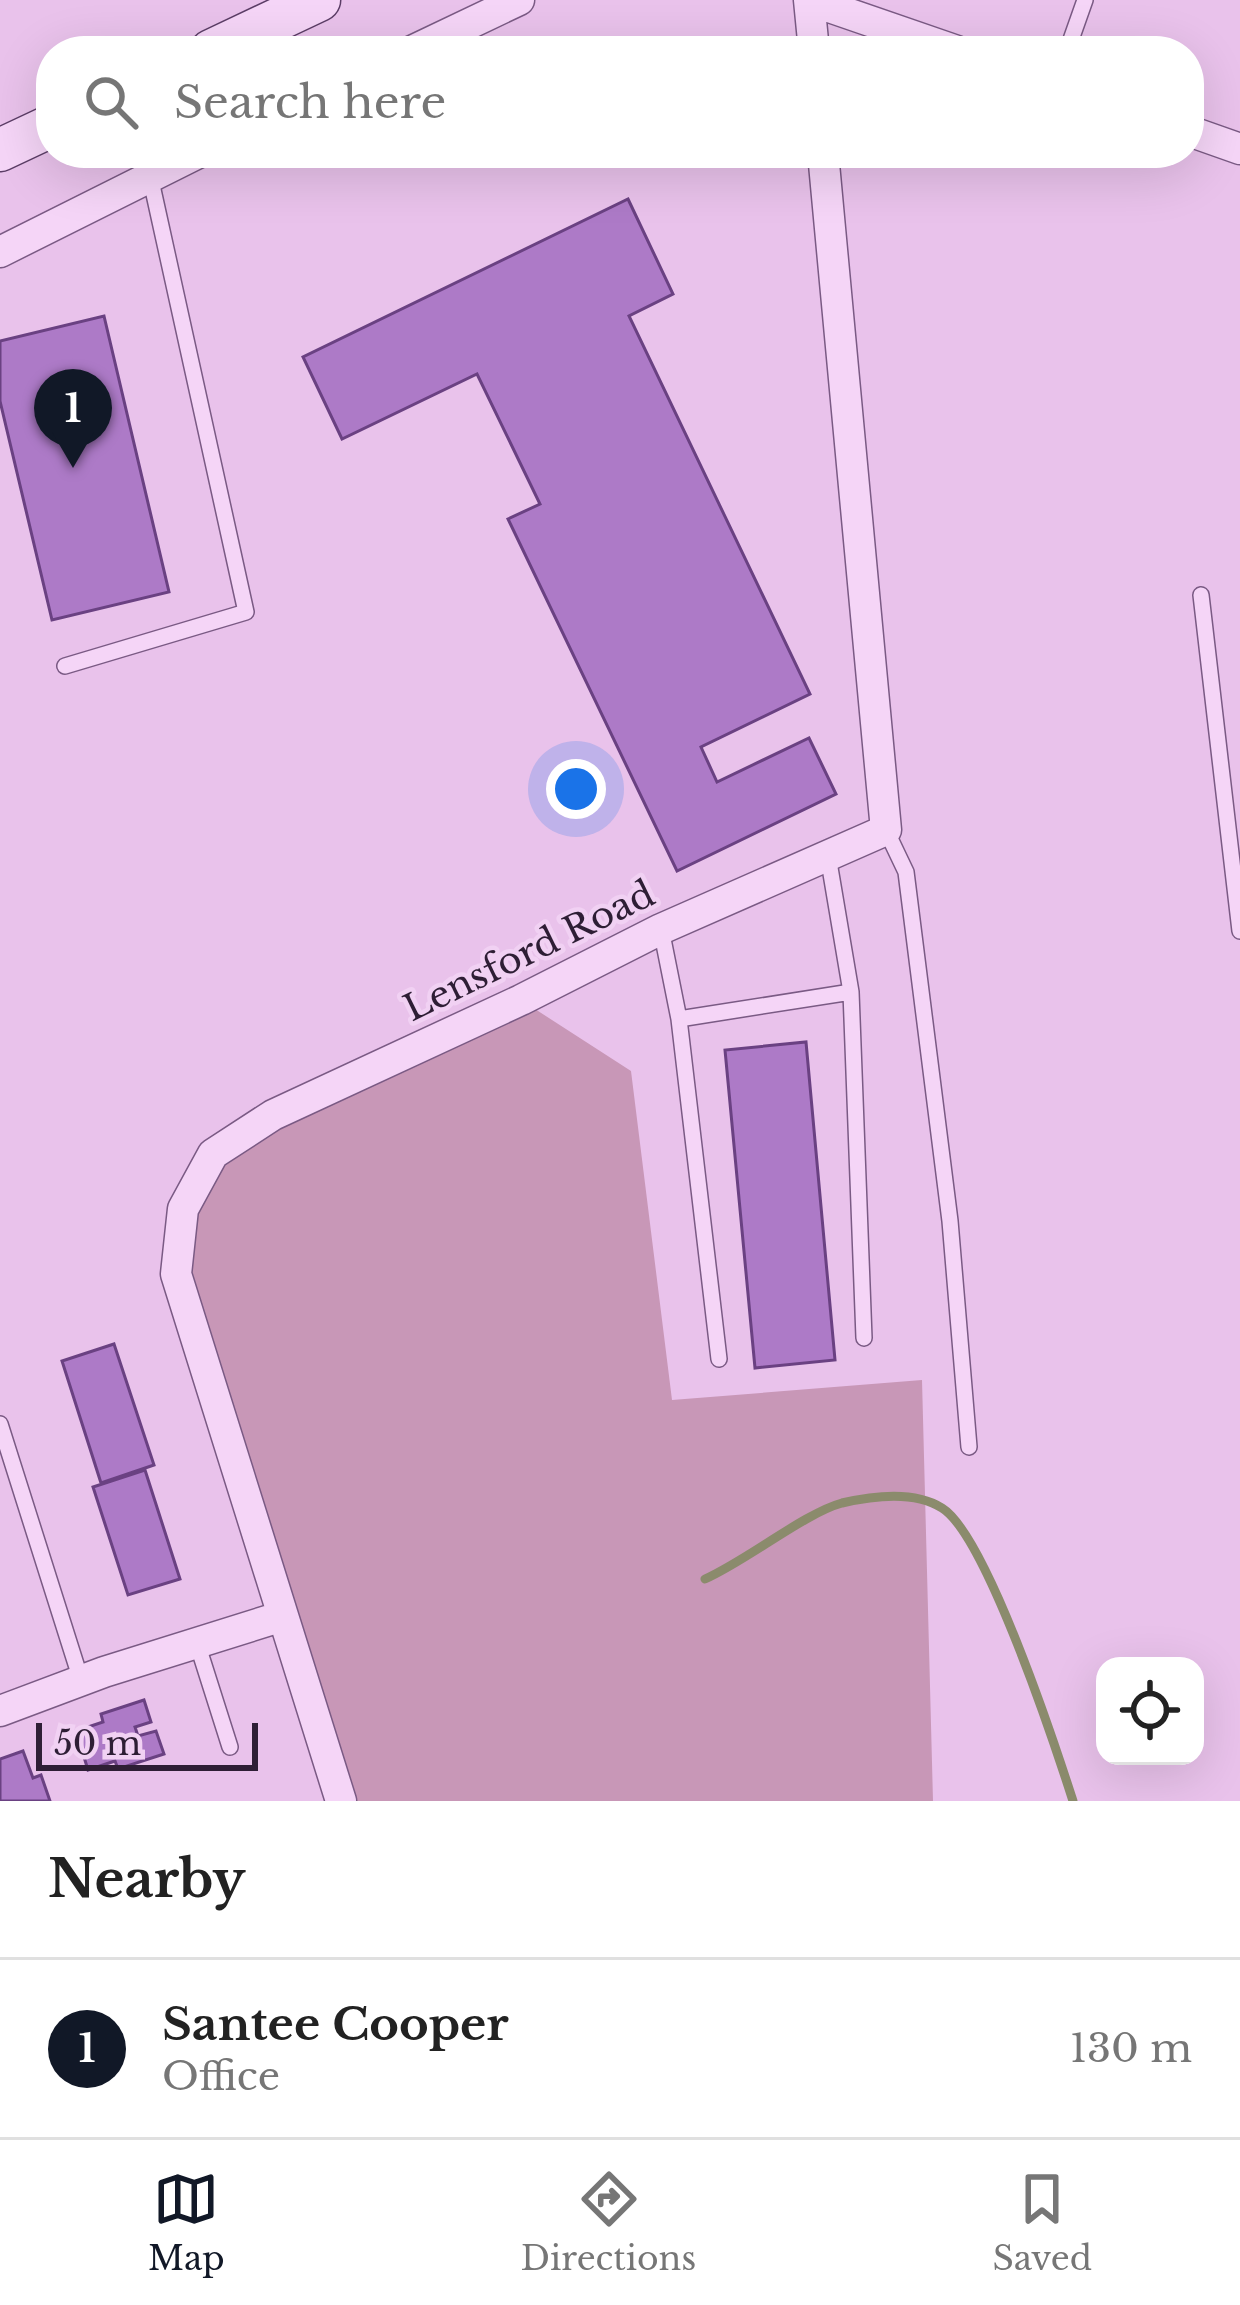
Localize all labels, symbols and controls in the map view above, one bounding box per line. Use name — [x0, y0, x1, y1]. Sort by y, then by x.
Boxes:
search box — [36, 36, 1204, 168]
icon: search — [78, 69, 144, 135]
text: Search here — [174, 74, 446, 130]
pin: 1 — [34, 369, 112, 468]
your location — [546, 759, 606, 819]
street label: Lensford Road — [396, 871, 662, 1031]
map controls — [1096, 1657, 1204, 1765]
button: locate — [1096, 1657, 1204, 1765]
scale bar — [36, 1717, 258, 1770]
text: 50 m — [54, 1723, 141, 1764]
text: Nearby — [48, 1848, 245, 1911]
text: Santee Cooper — [162, 1996, 509, 2052]
text: 1 — [78, 2024, 96, 2073]
text: 130 m — [1070, 2024, 1192, 2073]
text: Office — [162, 2052, 280, 2101]
tab: Map — [148, 2166, 225, 2279]
tab: Directions — [521, 2166, 696, 2279]
tab: Saved — [992, 2166, 1092, 2279]

